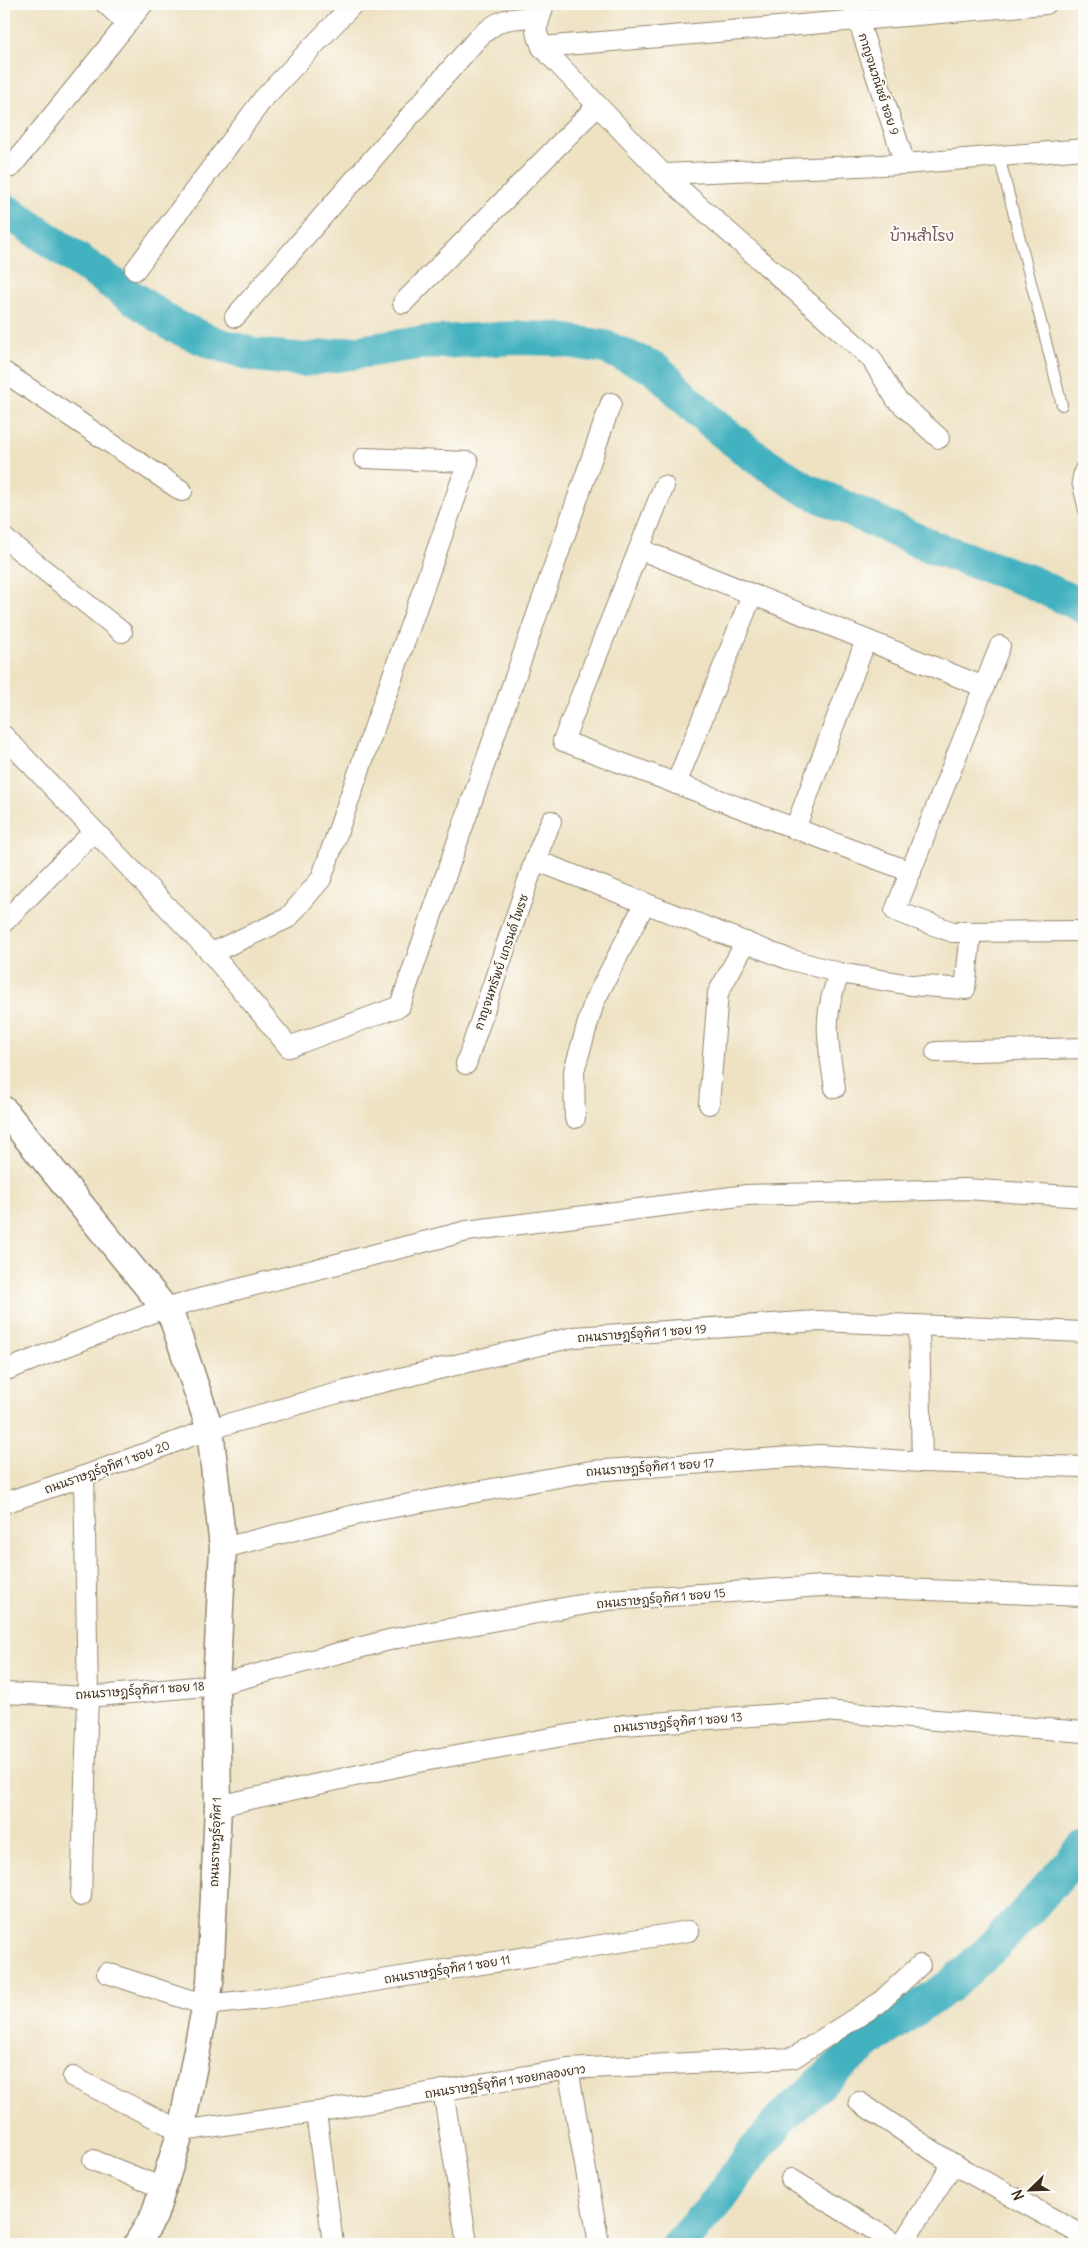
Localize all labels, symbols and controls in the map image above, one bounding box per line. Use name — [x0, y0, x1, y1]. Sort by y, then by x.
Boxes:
street label: กาญจนวณิชย์ ซอย 9 — [855, 31, 903, 137]
district label: บ้านสำโรง — [890, 226, 954, 245]
street label: กาญจนทรัพย์ แกรนด์ ไพรซ — [471, 892, 532, 1032]
street label: ถนนราษฎร์อุทิศ 1 ซอย 19 — [577, 1321, 707, 1347]
street label: ถนนราษฎร์อุทิศ 1 ซอย 20 — [42, 1437, 173, 1499]
street label: ถนนราษฎร์อุทิศ 1 ซอย 17 — [585, 1455, 715, 1481]
street label: ถนนราษฎร์อุทิศ 1 ซอย 15 — [596, 1585, 726, 1613]
street label: ถนนราษฎร์อุทิศ 1 ซอย 18 — [75, 1678, 205, 1704]
street label: ถนนราษฎร์อุทิศ 1 ซอย 13 — [613, 1709, 744, 1737]
street label: ถนนราษฎร์อุทิศ 1 — [206, 1797, 226, 1887]
street label: ถนนราษฎร์อุทิศ 1 ซอย 11 — [383, 1952, 511, 1988]
street label: ถนนราษฎร์อุทิศ 1 ซอยกลองยาว — [424, 2061, 587, 2103]
north arrow — [1006, 2166, 1056, 2216]
text: N — [1008, 2187, 1028, 2203]

